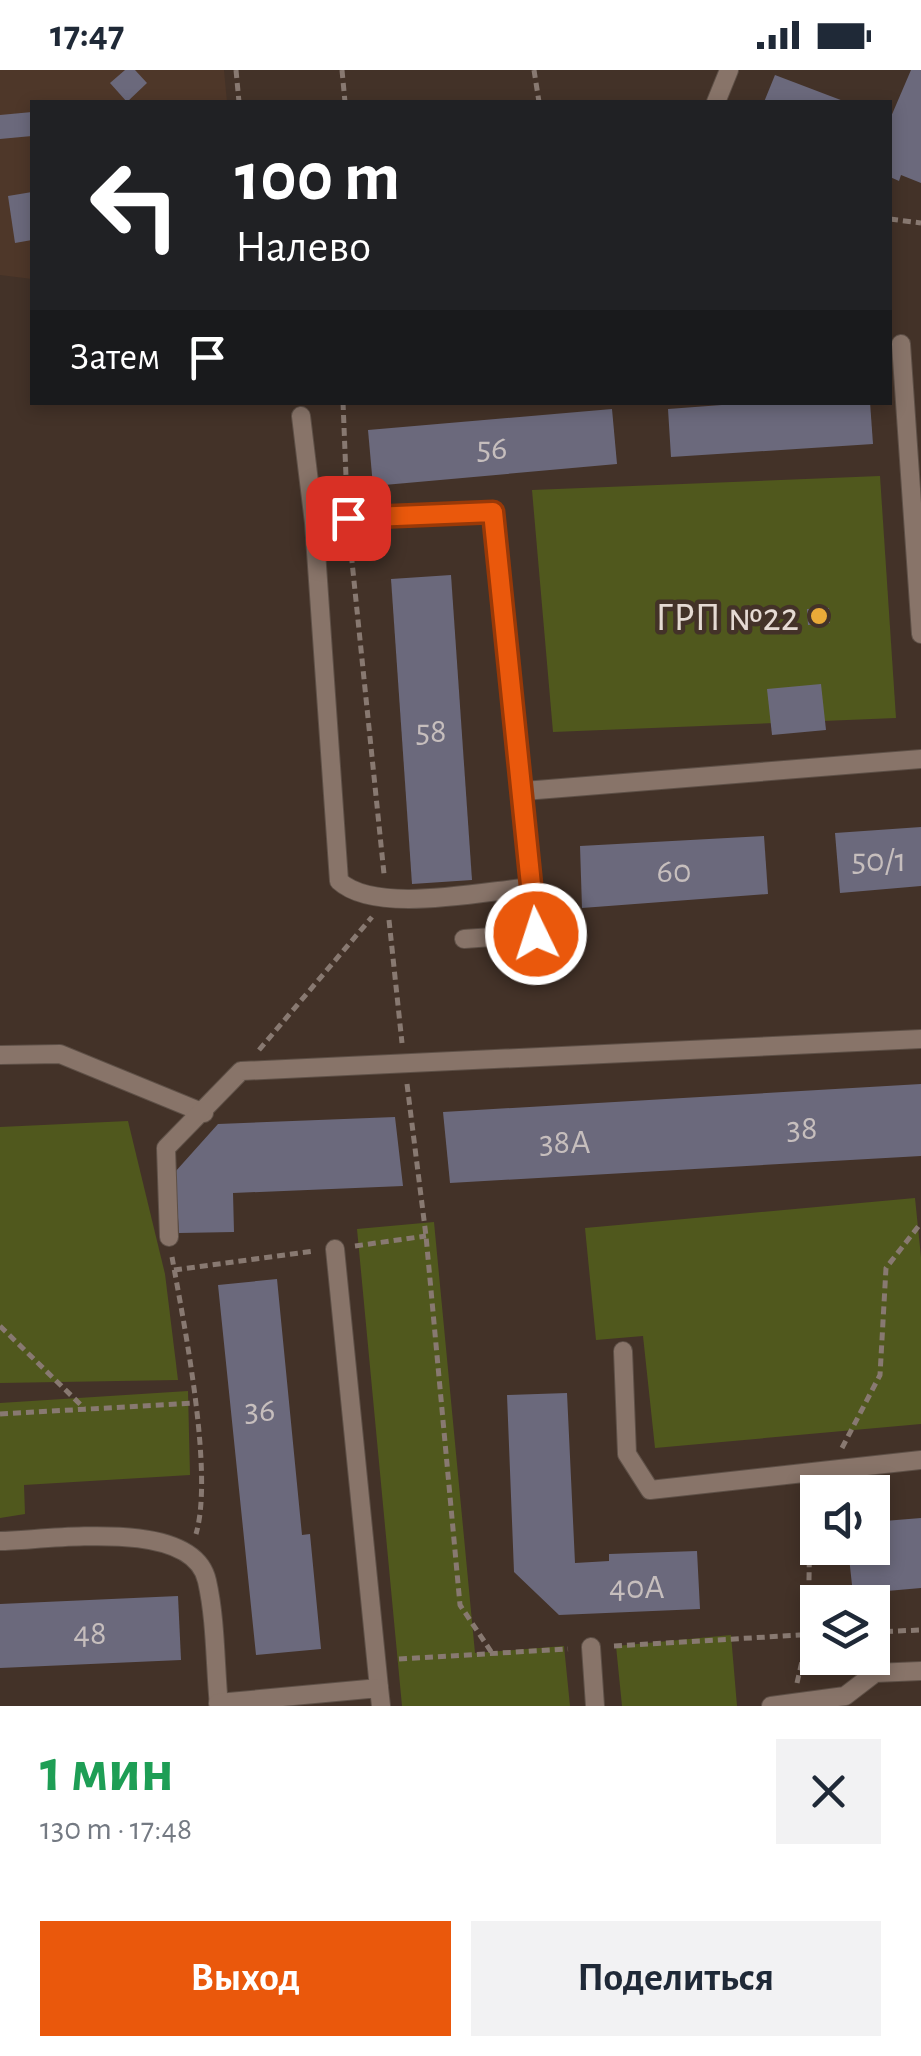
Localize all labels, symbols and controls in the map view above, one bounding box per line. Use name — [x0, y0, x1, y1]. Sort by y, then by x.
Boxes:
text: 17:47 — [50, 16, 124, 54]
icon: left — [70, 140, 200, 270]
text: 100 m — [235, 143, 400, 213]
text: Налево — [235, 225, 371, 270]
icon: arrive — [180, 330, 235, 385]
text: Затем — [70, 339, 160, 377]
house number: 56 — [476, 431, 508, 466]
pin — [306, 476, 391, 561]
icon: arrive — [321, 491, 376, 546]
place label: ГРП №22 — [655, 598, 799, 638]
marker: ГРП №22 — [808, 605, 830, 627]
house number: 58 — [415, 714, 447, 749]
house number: 50/1 — [851, 843, 907, 878]
house number: 60 — [657, 854, 691, 889]
position arrow — [484, 882, 588, 986]
house number: 38 — [786, 1111, 818, 1146]
house number: 38А — [539, 1125, 591, 1160]
house number: 36 — [245, 1393, 275, 1428]
map controls — [800, 1475, 890, 1675]
button: sound — [800, 1475, 890, 1565]
house number: 40А — [609, 1570, 665, 1605]
button: layers — [800, 1585, 890, 1675]
house number: 48 — [73, 1616, 107, 1651]
button: close — [776, 1739, 881, 1844]
text: 1 мин — [40, 1742, 174, 1802]
text: 130 m · 17:48 — [40, 1813, 192, 1845]
button: Выход — [40, 1921, 451, 2036]
button: Поделиться — [471, 1921, 881, 2036]

